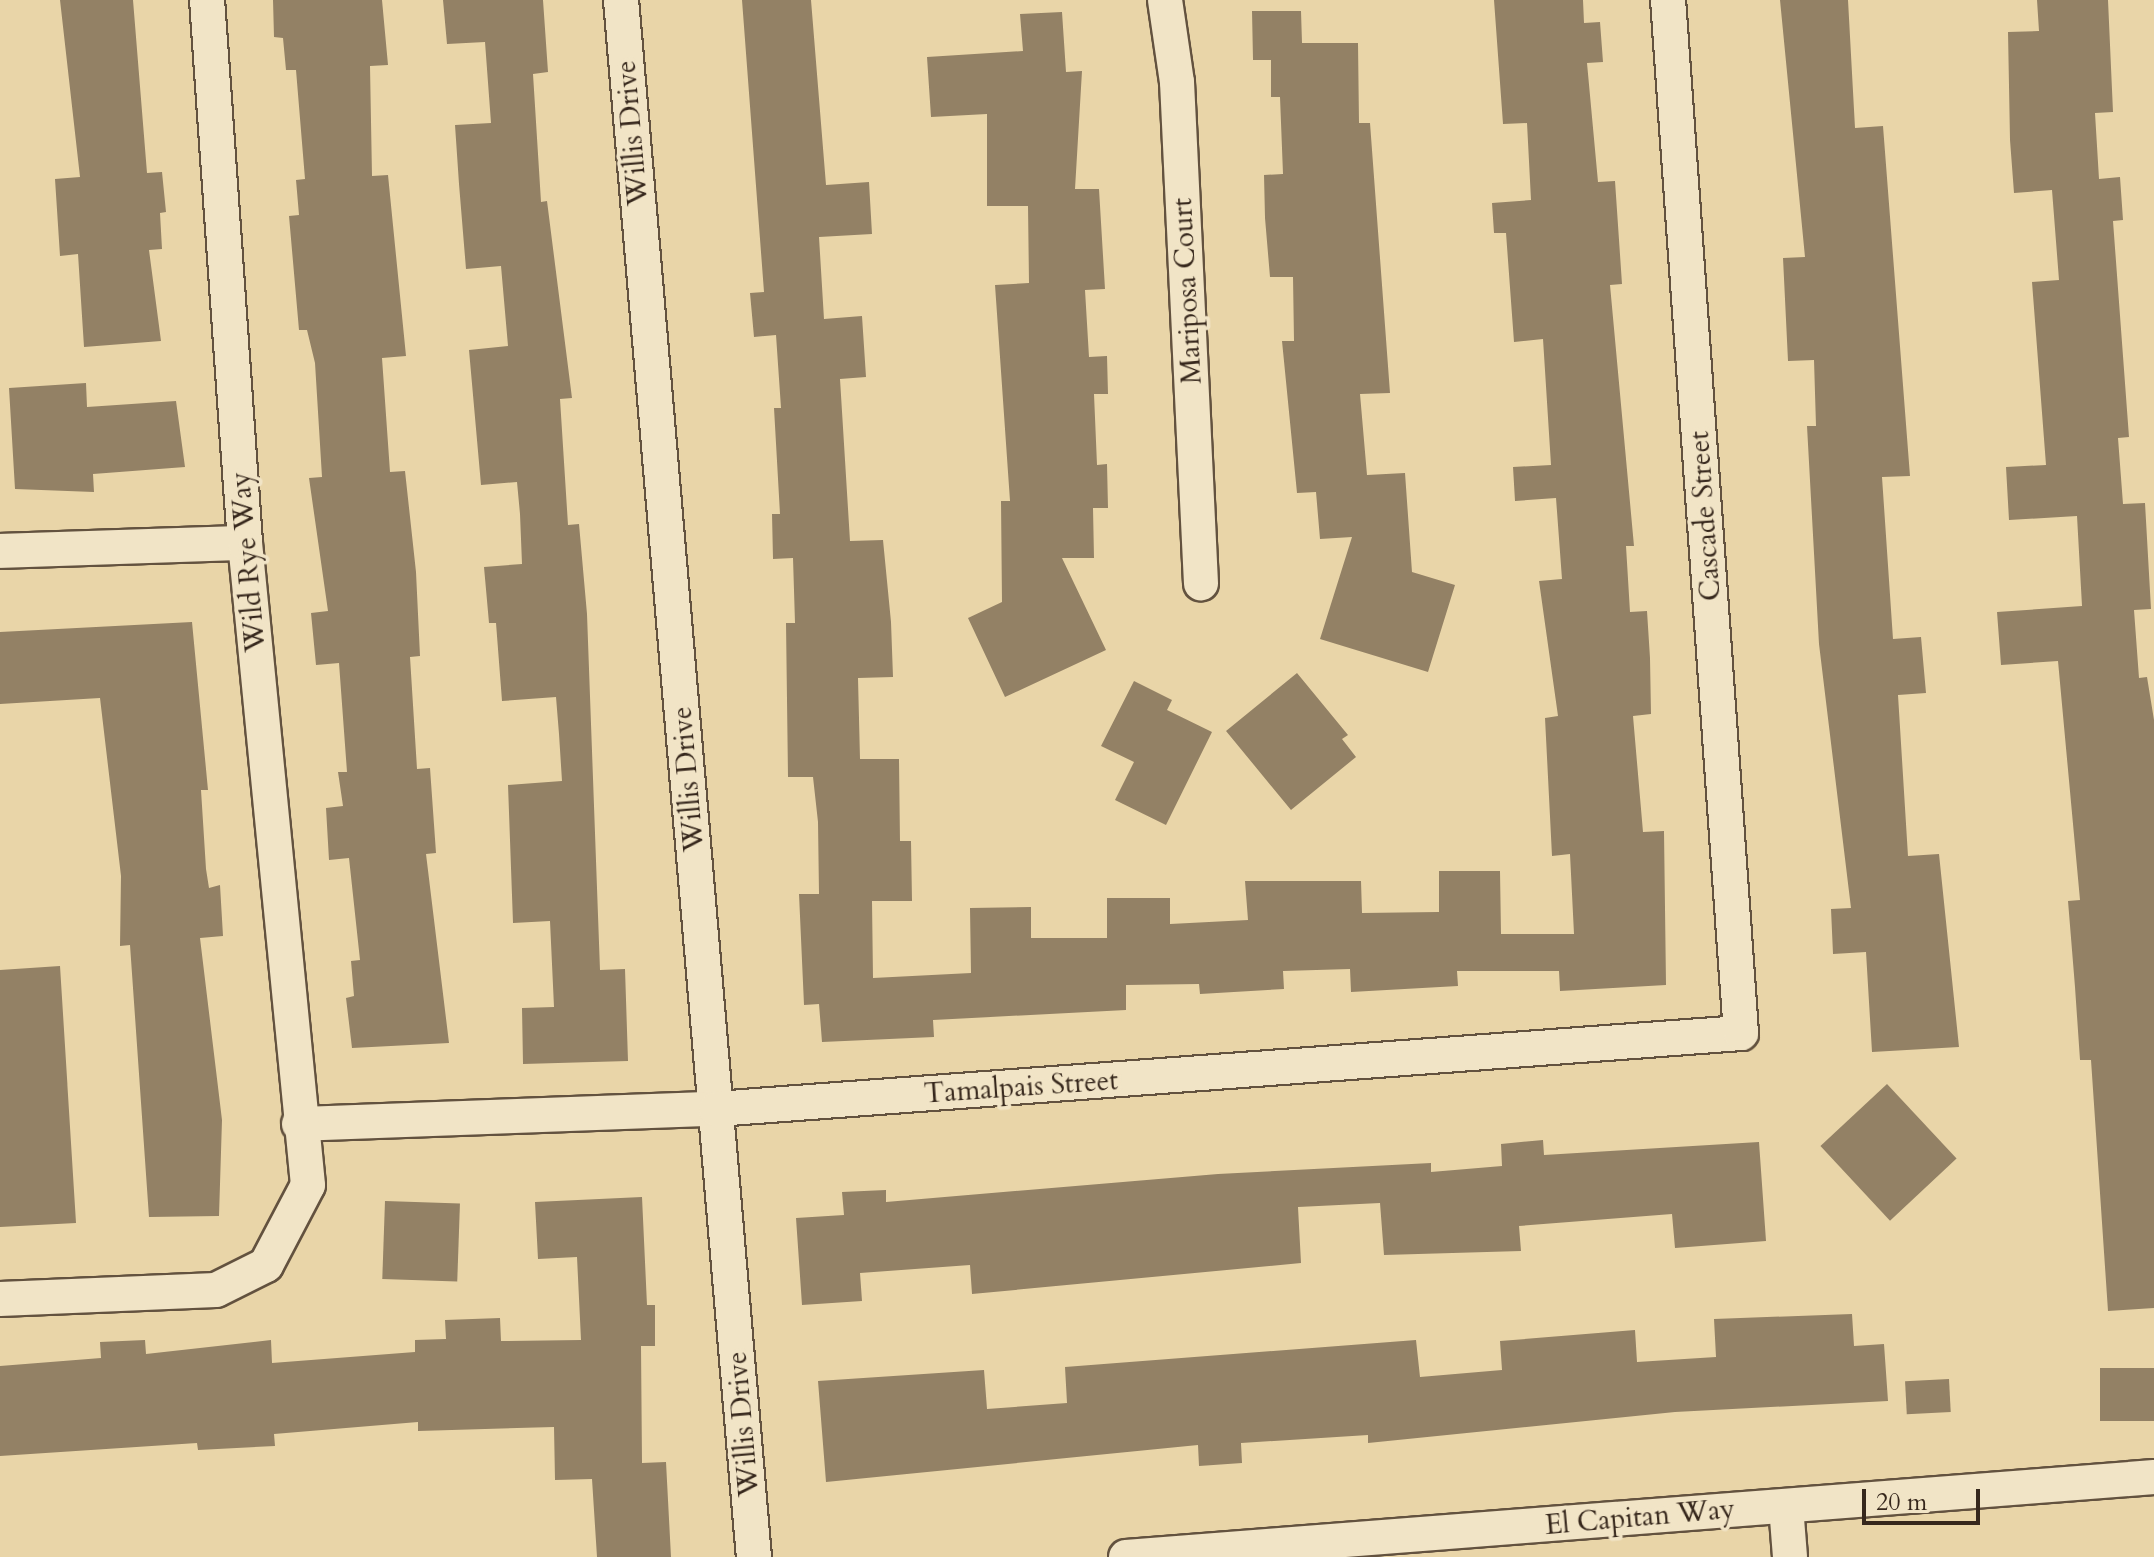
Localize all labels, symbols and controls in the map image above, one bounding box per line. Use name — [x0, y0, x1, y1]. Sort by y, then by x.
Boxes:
street label: Willis Drive — [609, 59, 655, 207]
street label: Mariposa Court — [1165, 197, 1209, 385]
street label: Cascade Street — [1682, 430, 1728, 602]
street label: Wild Rye Way — [223, 471, 273, 653]
street label: Willis Drive — [665, 705, 711, 853]
street label: Tamalpais Street — [923, 1063, 1119, 1111]
street label: Willis Drive — [720, 1350, 766, 1498]
scale bar — [1866, 1473, 1984, 1523]
text: 20 m — [1876, 1486, 1927, 1519]
street label: El Capitan Way — [1544, 1492, 1736, 1542]

